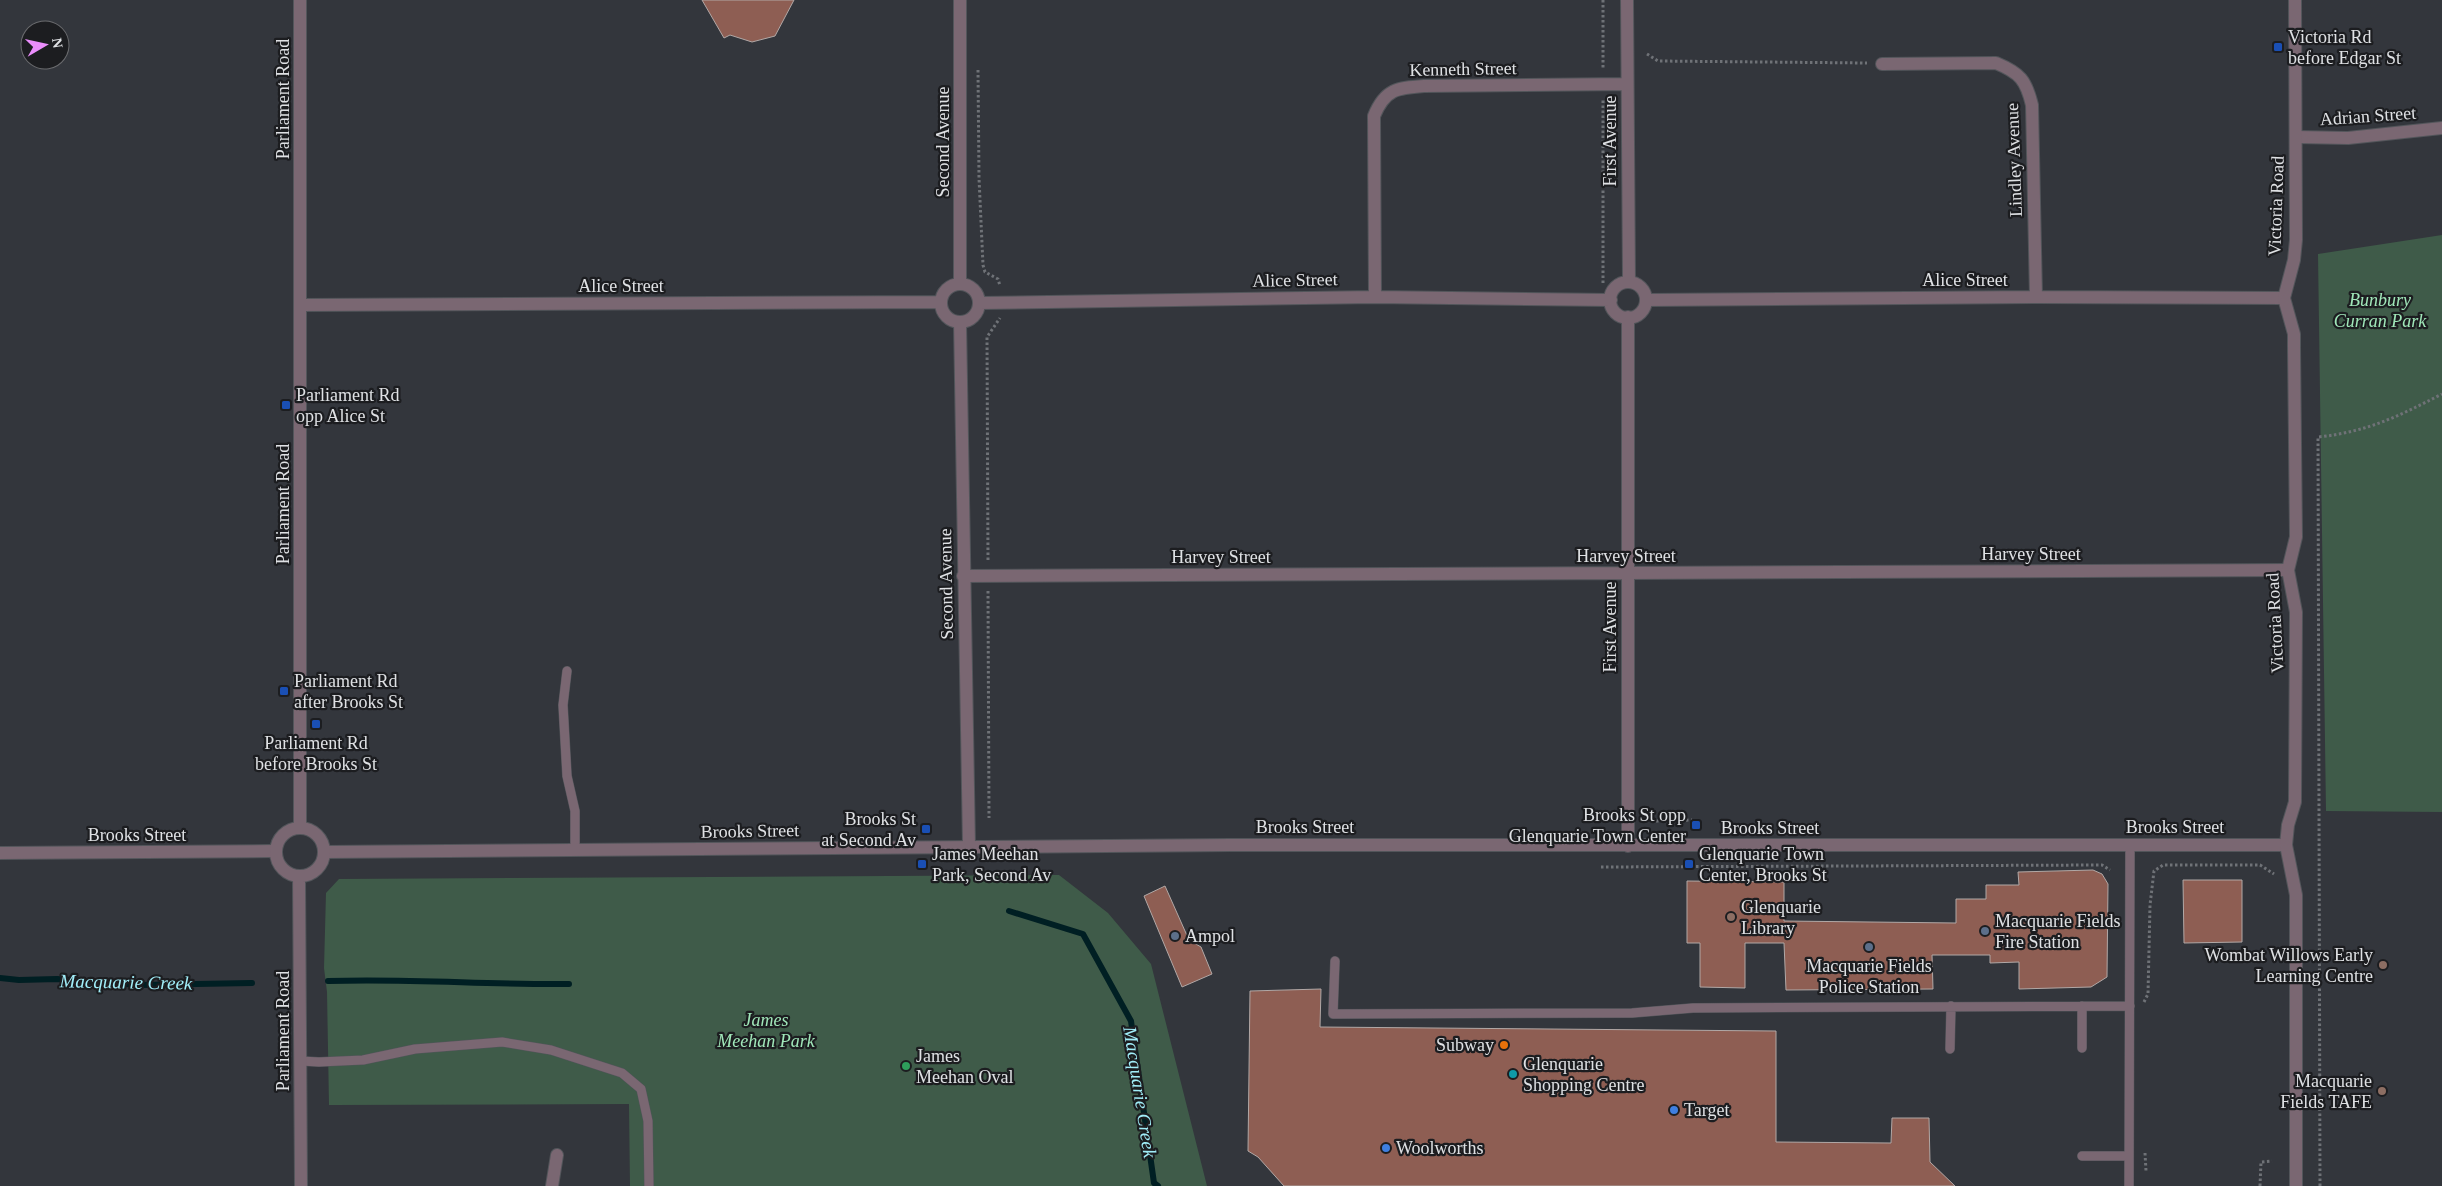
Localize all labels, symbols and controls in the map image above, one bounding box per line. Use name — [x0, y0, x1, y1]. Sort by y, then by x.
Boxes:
north arrow — [20, 20, 70, 70]
place label: Victoria Rd before Edgar St — [2288, 27, 2401, 68]
text: N — [49, 37, 66, 49]
street label: Parliament Road — [273, 39, 293, 159]
marker: Victoria Rd before Edgar St — [2272, 41, 2284, 53]
street label: Kenneth Street — [1409, 58, 1517, 80]
street label: Second Avenue — [933, 86, 953, 198]
street label: First Avenue — [1600, 95, 1620, 187]
street label: Lindley Avenue — [2002, 103, 2026, 217]
street label: Adrian Street — [2319, 103, 2417, 129]
street label: Victoria Road — [2264, 155, 2288, 257]
street label: Alice Street — [1252, 269, 1338, 291]
street label: Alice Street — [1922, 270, 2008, 290]
street label: Alice Street — [578, 276, 664, 296]
park label: Bunbury Curran Park — [2334, 290, 2427, 331]
place label: Parliament Rd opp Alice St — [296, 385, 399, 426]
marker: Parliament Rd opp Alice St — [280, 399, 292, 411]
street label: Parliament Road — [273, 444, 293, 564]
street label: Second Avenue — [935, 528, 957, 640]
street label: Harvey Street — [1981, 544, 2081, 564]
street label: Harvey Street — [1576, 546, 1676, 566]
street label: Harvey Street — [1171, 547, 1271, 567]
street label: Victoria Road — [2262, 572, 2288, 674]
street label: First Avenue — [1600, 581, 1620, 673]
place label: Parliament Rd after Brooks St — [294, 671, 403, 712]
marker: Parliament Rd after Brooks St — [278, 685, 290, 697]
marker: Parliament Rd before Brooks St — [310, 718, 322, 730]
place label: Parliament Rd before Brooks St — [255, 733, 377, 774]
place label: Brooks St opp Glenquarie Town Center — [1509, 805, 1686, 846]
place label: Brooks St at Second Av — [821, 809, 916, 850]
street label: Brooks Street — [1256, 817, 1354, 837]
street label: Brooks Street — [2126, 817, 2224, 837]
street label: Brooks Street — [1721, 818, 1819, 838]
marker: Brooks St opp Glenquarie Town Center — [1690, 819, 1702, 831]
street label: Brooks Street — [701, 820, 799, 842]
marker: Brooks St at Second Av — [920, 823, 932, 835]
street label: Brooks Street — [88, 825, 186, 845]
place label: James Meehan Park, Second Av — [932, 844, 1051, 885]
place label: Glenquarie Town Center, Brooks St — [1699, 844, 1827, 885]
marker: James Meehan Park, Second Av — [916, 858, 928, 870]
marker: Glenquarie Town Center, Brooks St — [1683, 858, 1695, 870]
place label: Glenquarie Library — [1741, 897, 1821, 938]
marker: Glenquarie Library — [1725, 911, 1737, 923]
place label: Macquarie Fields Fire Station — [1995, 911, 2120, 952]
marker: Macquarie Fields Fire Station — [1979, 925, 1991, 937]
place label: Ampol — [1185, 926, 1235, 946]
marker: Ampol — [1169, 930, 1181, 942]
marker: Macquarie Fields Police Station — [1863, 941, 1875, 953]
place label: Wombat Willows Early Learning Centre — [2205, 945, 2373, 986]
place label: Macquarie Fields Police Station — [1806, 956, 1932, 997]
marker: Wombat Willows Early Learning Centre — [2377, 959, 2389, 971]
water label: Macquarie Creek — [58, 970, 193, 994]
street label: Parliament Road — [273, 971, 293, 1091]
park label: James Meehan Park — [716, 1010, 816, 1051]
water label: Macquarie Creek — [1119, 1024, 1161, 1160]
place label: Subway — [1436, 1035, 1494, 1055]
marker: Subway — [1498, 1039, 1510, 1051]
place label: James Meehan Oval — [916, 1046, 1013, 1087]
place label: Glenquarie Shopping Centre — [1523, 1054, 1645, 1095]
marker: James Meehan Oval — [900, 1060, 912, 1072]
marker: Glenquarie Shopping Centre — [1507, 1068, 1519, 1080]
place label: Macquarie Fields TAFE — [2280, 1071, 2372, 1112]
marker: Macquarie Fields TAFE — [2376, 1085, 2388, 1097]
place label: Target — [1684, 1100, 1729, 1120]
marker: Target — [1668, 1104, 1680, 1116]
place label: Woolworths — [1396, 1138, 1484, 1158]
marker: Woolworths — [1380, 1142, 1392, 1154]

